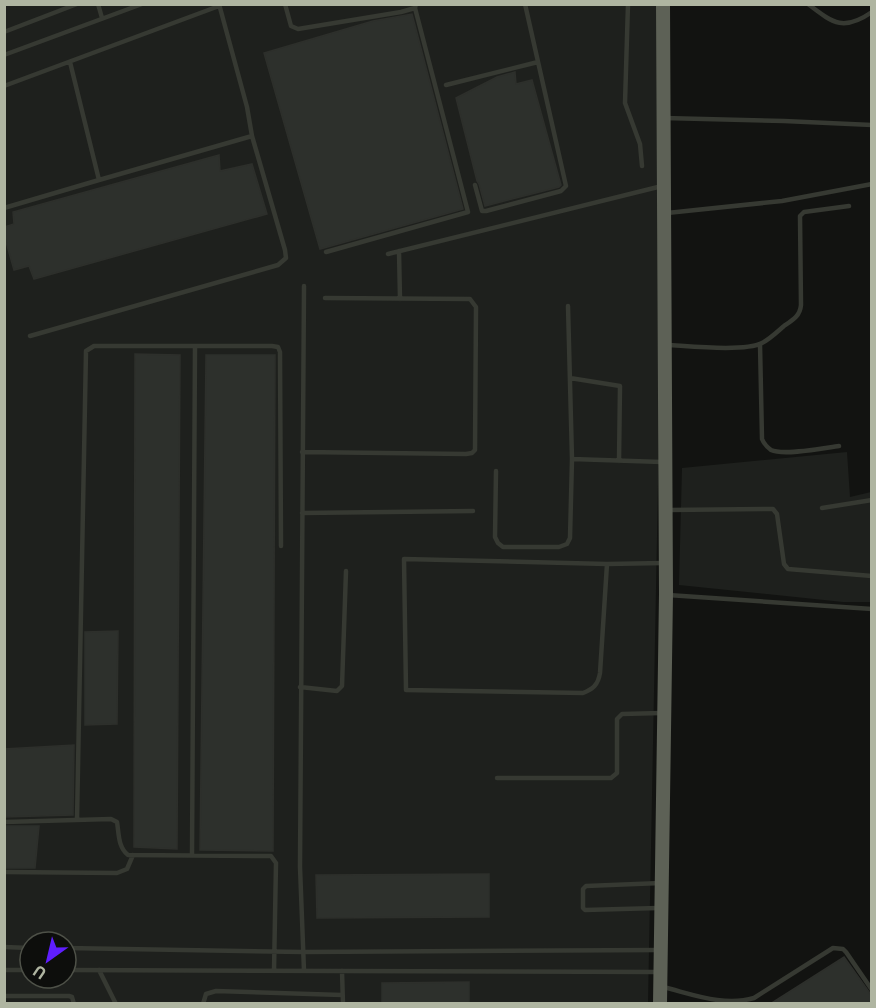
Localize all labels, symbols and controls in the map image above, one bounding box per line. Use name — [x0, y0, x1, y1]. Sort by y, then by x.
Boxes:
north arrow — [18, 930, 78, 990]
text: U — [30, 961, 50, 983]

